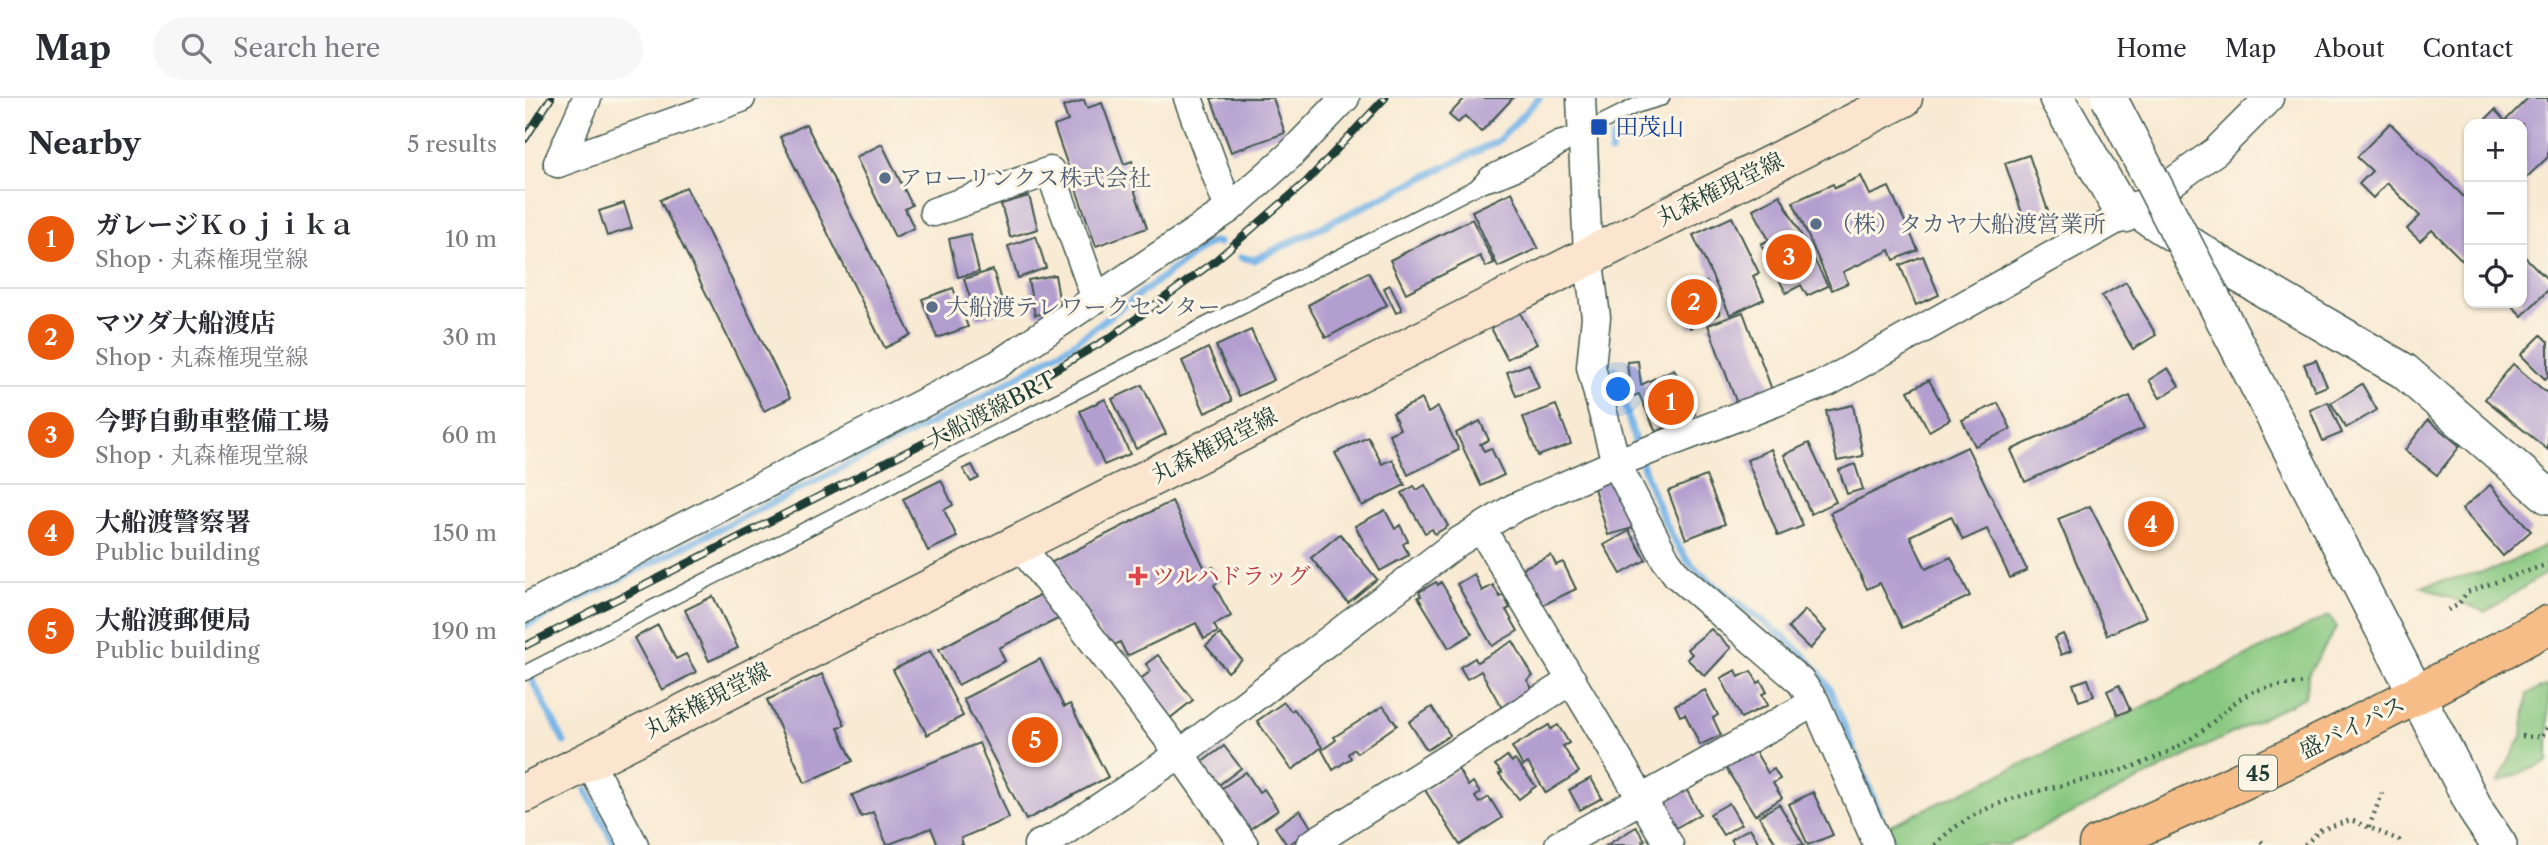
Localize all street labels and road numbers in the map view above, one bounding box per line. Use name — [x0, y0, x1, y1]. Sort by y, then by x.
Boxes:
street label: 丸森権現堂線 — [1652, 146, 1788, 232]
street label: 大船渡線BRT — [922, 365, 1061, 455]
street label: 丸森権現堂線 — [1146, 401, 1282, 489]
street label: 丸森権現堂線 — [639, 656, 775, 744]
street label: 盛バイパス — [2294, 689, 2410, 765]
road number: 45 — [2239, 756, 2277, 790]

